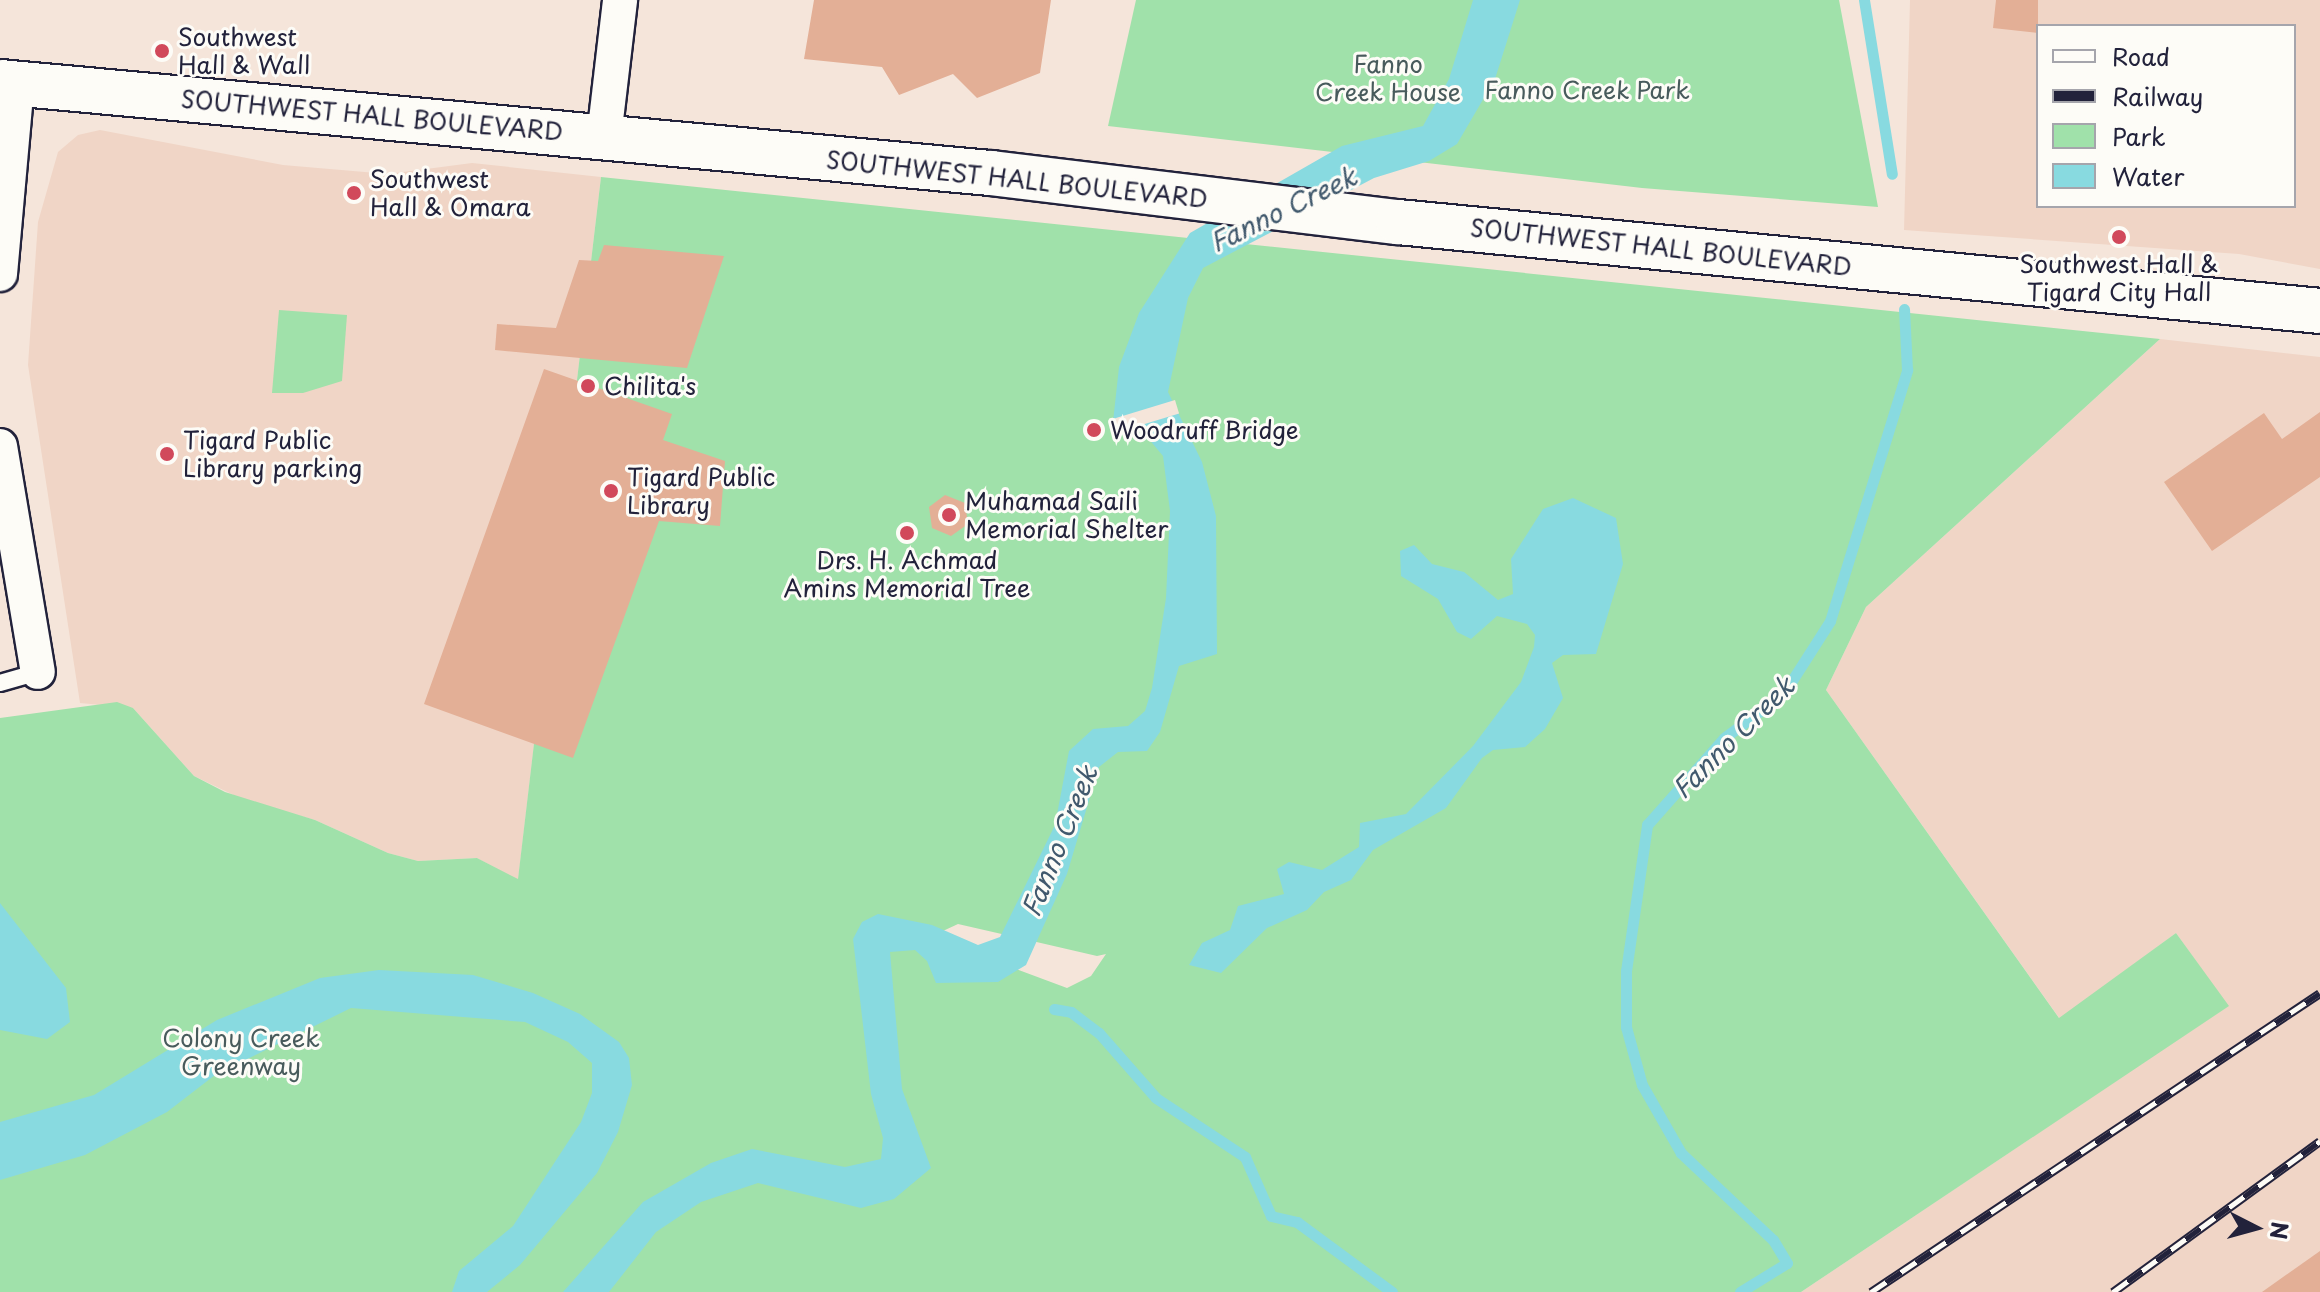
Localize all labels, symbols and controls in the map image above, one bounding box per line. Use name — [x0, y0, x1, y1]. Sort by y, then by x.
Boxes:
place label: Southwest Hall & Wall — [178, 23, 310, 79]
legend — [2036, 24, 2296, 208]
text: Road — [2112, 38, 2170, 74]
marker: Southwest Hall & Wall — [153, 42, 171, 60]
park label: Fanno Creek House — [1314, 50, 1462, 106]
park label: Fanno Creek Park — [1483, 76, 1691, 104]
text: Railway — [2112, 78, 2203, 114]
street label: SOUTHWEST HALL BOULEVARD — [178, 84, 566, 146]
text: Park — [2112, 118, 2166, 154]
street label: SOUTHWEST HALL BOULEVARD — [823, 144, 1211, 214]
text: Water — [2112, 158, 2184, 194]
water label: Fanno Creek — [1204, 160, 1362, 258]
place label: Southwest Hall & Omara — [370, 165, 532, 221]
marker: Southwest Hall & Omara — [345, 184, 363, 202]
street label: SOUTHWEST HALL BOULEVARD — [1467, 212, 1855, 282]
marker: Southwest Hall & Tigard City Hall — [2110, 228, 2128, 246]
place label: Southwest Hall & Tigard City Hall — [2019, 250, 2219, 306]
place label: Chilita's — [604, 372, 696, 400]
marker: Chilita's — [579, 377, 597, 395]
place label: Woodruff Bridge — [1110, 416, 1301, 444]
marker: Woodruff Bridge — [1085, 421, 1103, 439]
place label: Tigard Public Library parking — [183, 426, 364, 482]
marker: Tigard Public Library parking — [158, 445, 176, 463]
place label: Tigard Public Library — [627, 463, 778, 519]
marker: Tigard Public Library — [602, 482, 620, 500]
place label: Muhamad Saili Memorial Shelter — [965, 487, 1168, 543]
marker: Muhamad Saili Memorial Shelter — [940, 506, 958, 524]
marker: Drs. H. Achmad Amins Memorial Tree — [898, 524, 916, 542]
place label: Drs. H. Achmad Amins Memorial Tree — [782, 546, 1032, 602]
water label: Fanno Creek — [1665, 669, 1801, 805]
water label: Fanno Creek — [1015, 761, 1103, 921]
park label: Colony Creek Greenway — [163, 1024, 319, 1080]
north arrow — [2216, 1188, 2296, 1268]
text: N — [2263, 1220, 2298, 1241]

